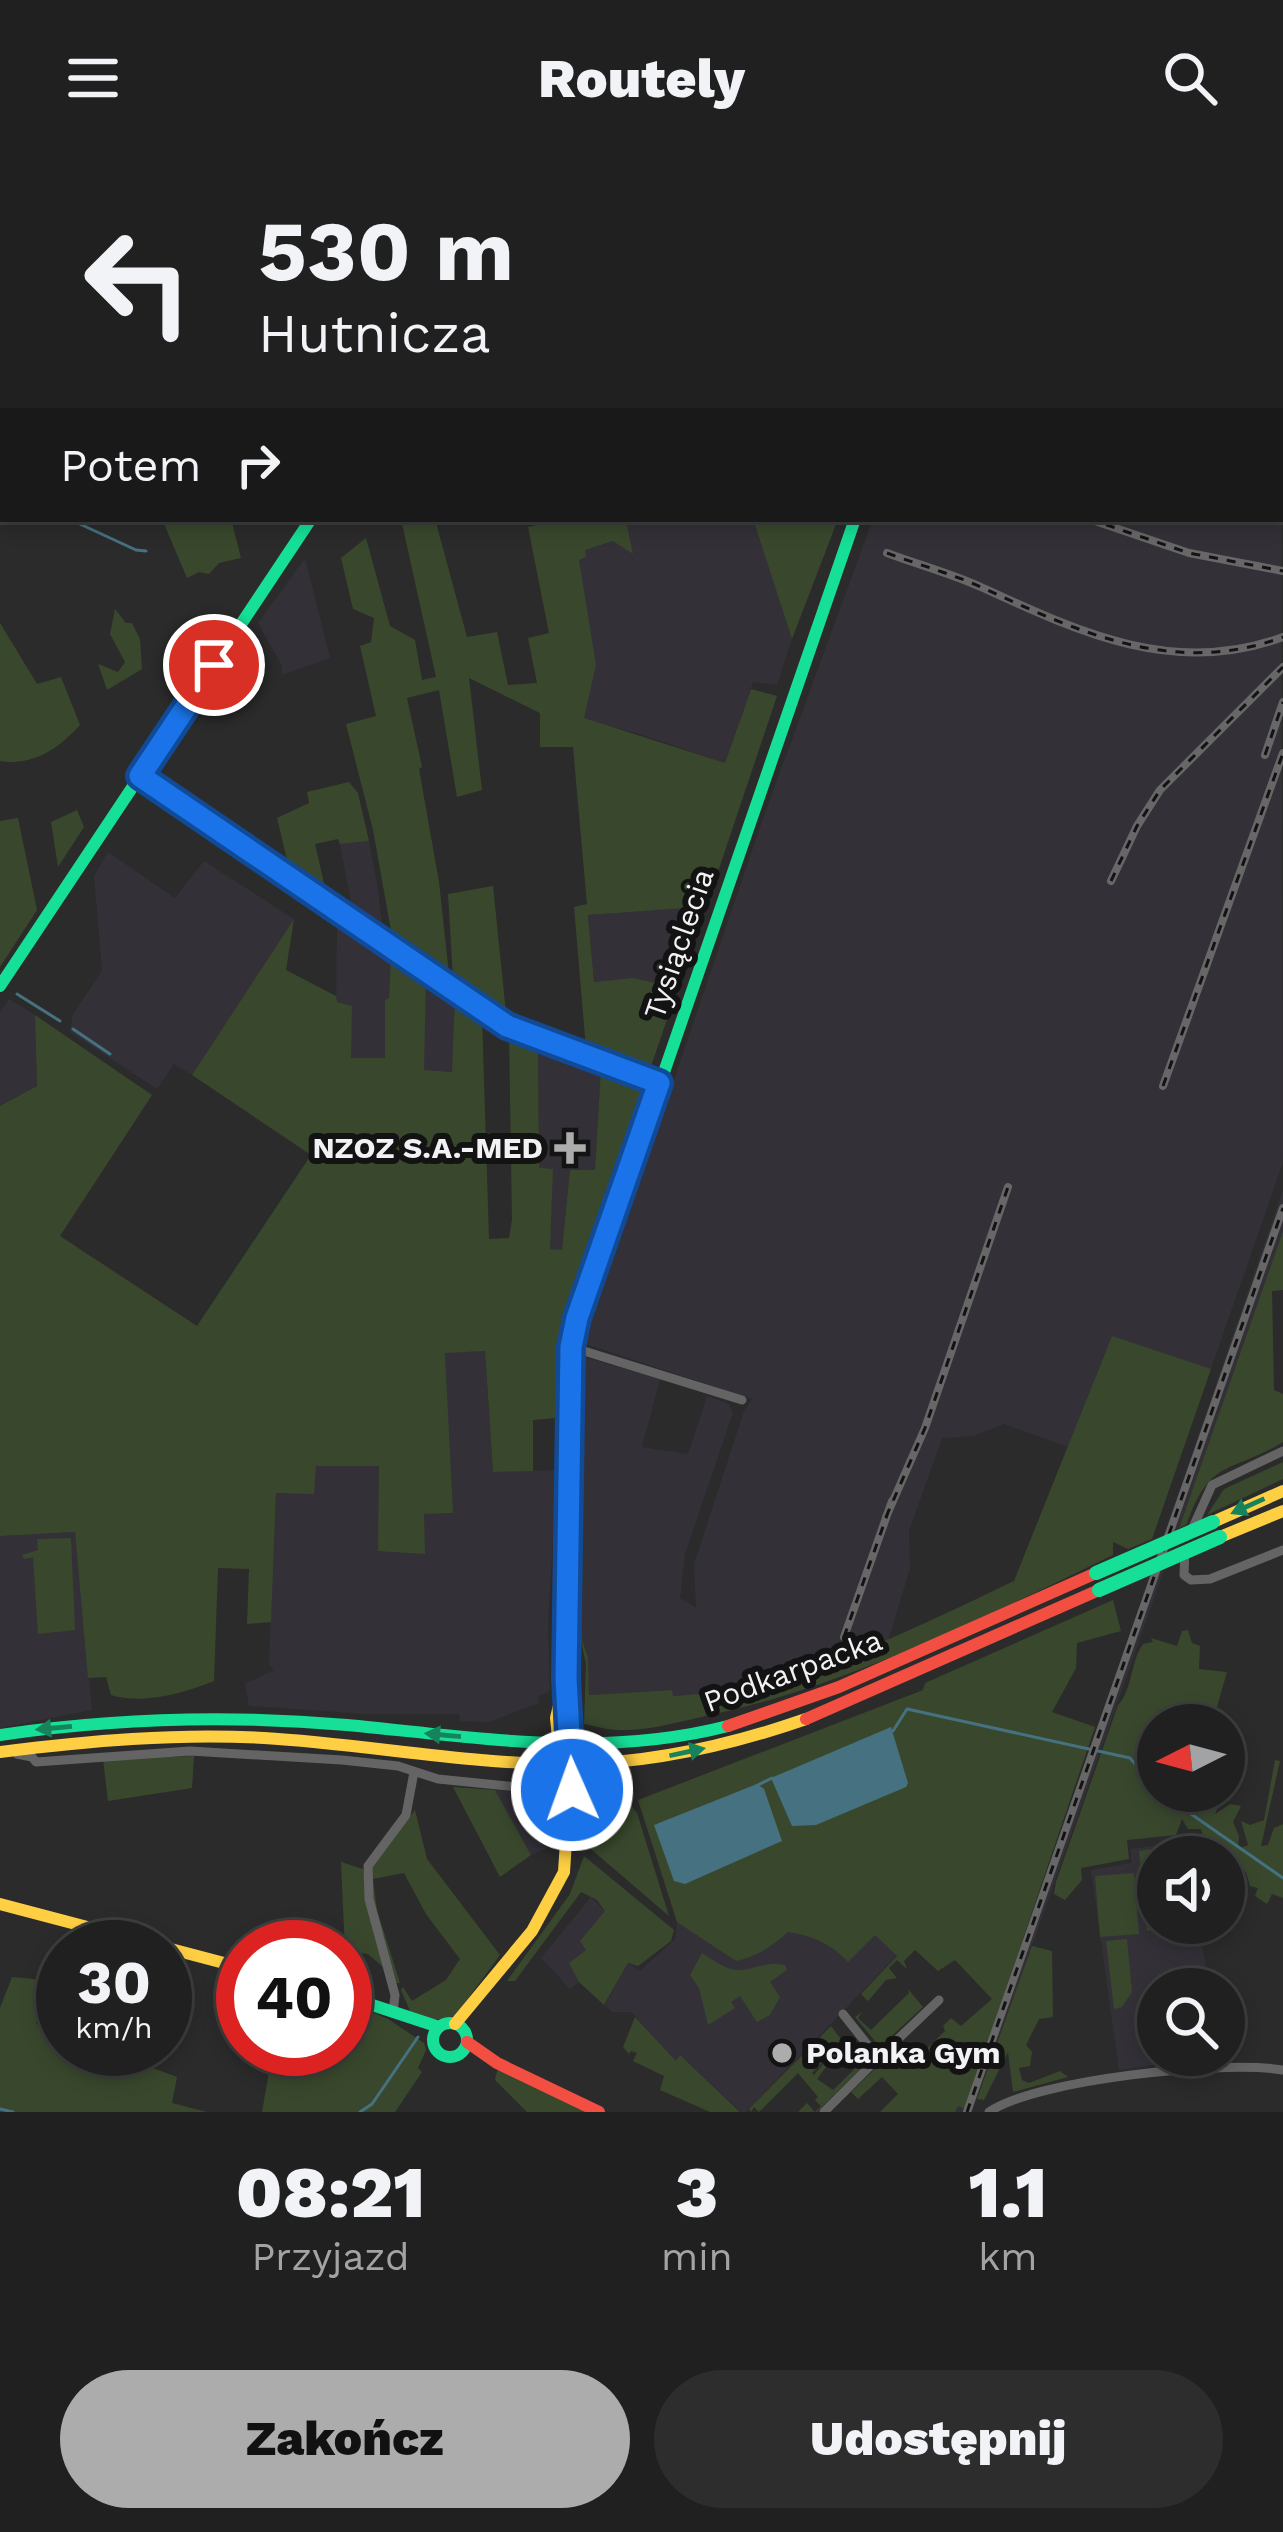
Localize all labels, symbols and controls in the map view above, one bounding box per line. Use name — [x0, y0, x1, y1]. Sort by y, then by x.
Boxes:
icon: menu — [60, 45, 126, 111]
icon: search — [1157, 45, 1223, 111]
text: Routely — [538, 47, 745, 110]
text: 530 m — [258, 202, 514, 300]
icon: left — [60, 204, 216, 360]
text: Hutnicza — [258, 302, 491, 365]
icon: right — [225, 432, 291, 498]
text: Potem — [60, 439, 201, 492]
pin — [163, 614, 265, 716]
icon: arrive — [181, 632, 247, 698]
street label: Tysiąclecia — [636, 864, 721, 1024]
place label: NZOZ S.A.-MED — [312, 1130, 543, 1165]
marker: NZOZ S.A.-MED — [554, 1132, 586, 1164]
one-way arrow — [1230, 1497, 1265, 1517]
street label: Podkarpacka — [699, 1622, 887, 1719]
north arrow — [1137, 1704, 1245, 1812]
map controls — [1137, 1704, 1245, 2076]
one-way arrow — [35, 1719, 72, 1738]
one-way arrow — [424, 1725, 461, 1744]
position arrow — [509, 1727, 635, 1853]
one-way arrow — [669, 1742, 707, 1761]
button: sound — [1137, 1836, 1245, 1944]
speed limit sign: 40 — [216, 1920, 372, 2076]
text: 30 — [77, 1947, 151, 2018]
button: search — [1137, 1968, 1245, 2076]
text: km/h — [75, 2010, 153, 2045]
place label: Polanka Gym — [806, 2035, 1001, 2070]
marker: Polanka Gym — [769, 2040, 795, 2066]
text: 08:21 — [236, 2150, 425, 2234]
text: 3 — [675, 2150, 718, 2234]
text: 1.1 — [968, 2150, 1047, 2234]
text: Przyjazd — [251, 2234, 410, 2279]
text: min — [661, 2234, 733, 2279]
text: km — [978, 2234, 1037, 2279]
button: Zakończ — [60, 2370, 630, 2508]
button: Udostępnij — [654, 2370, 1223, 2508]

